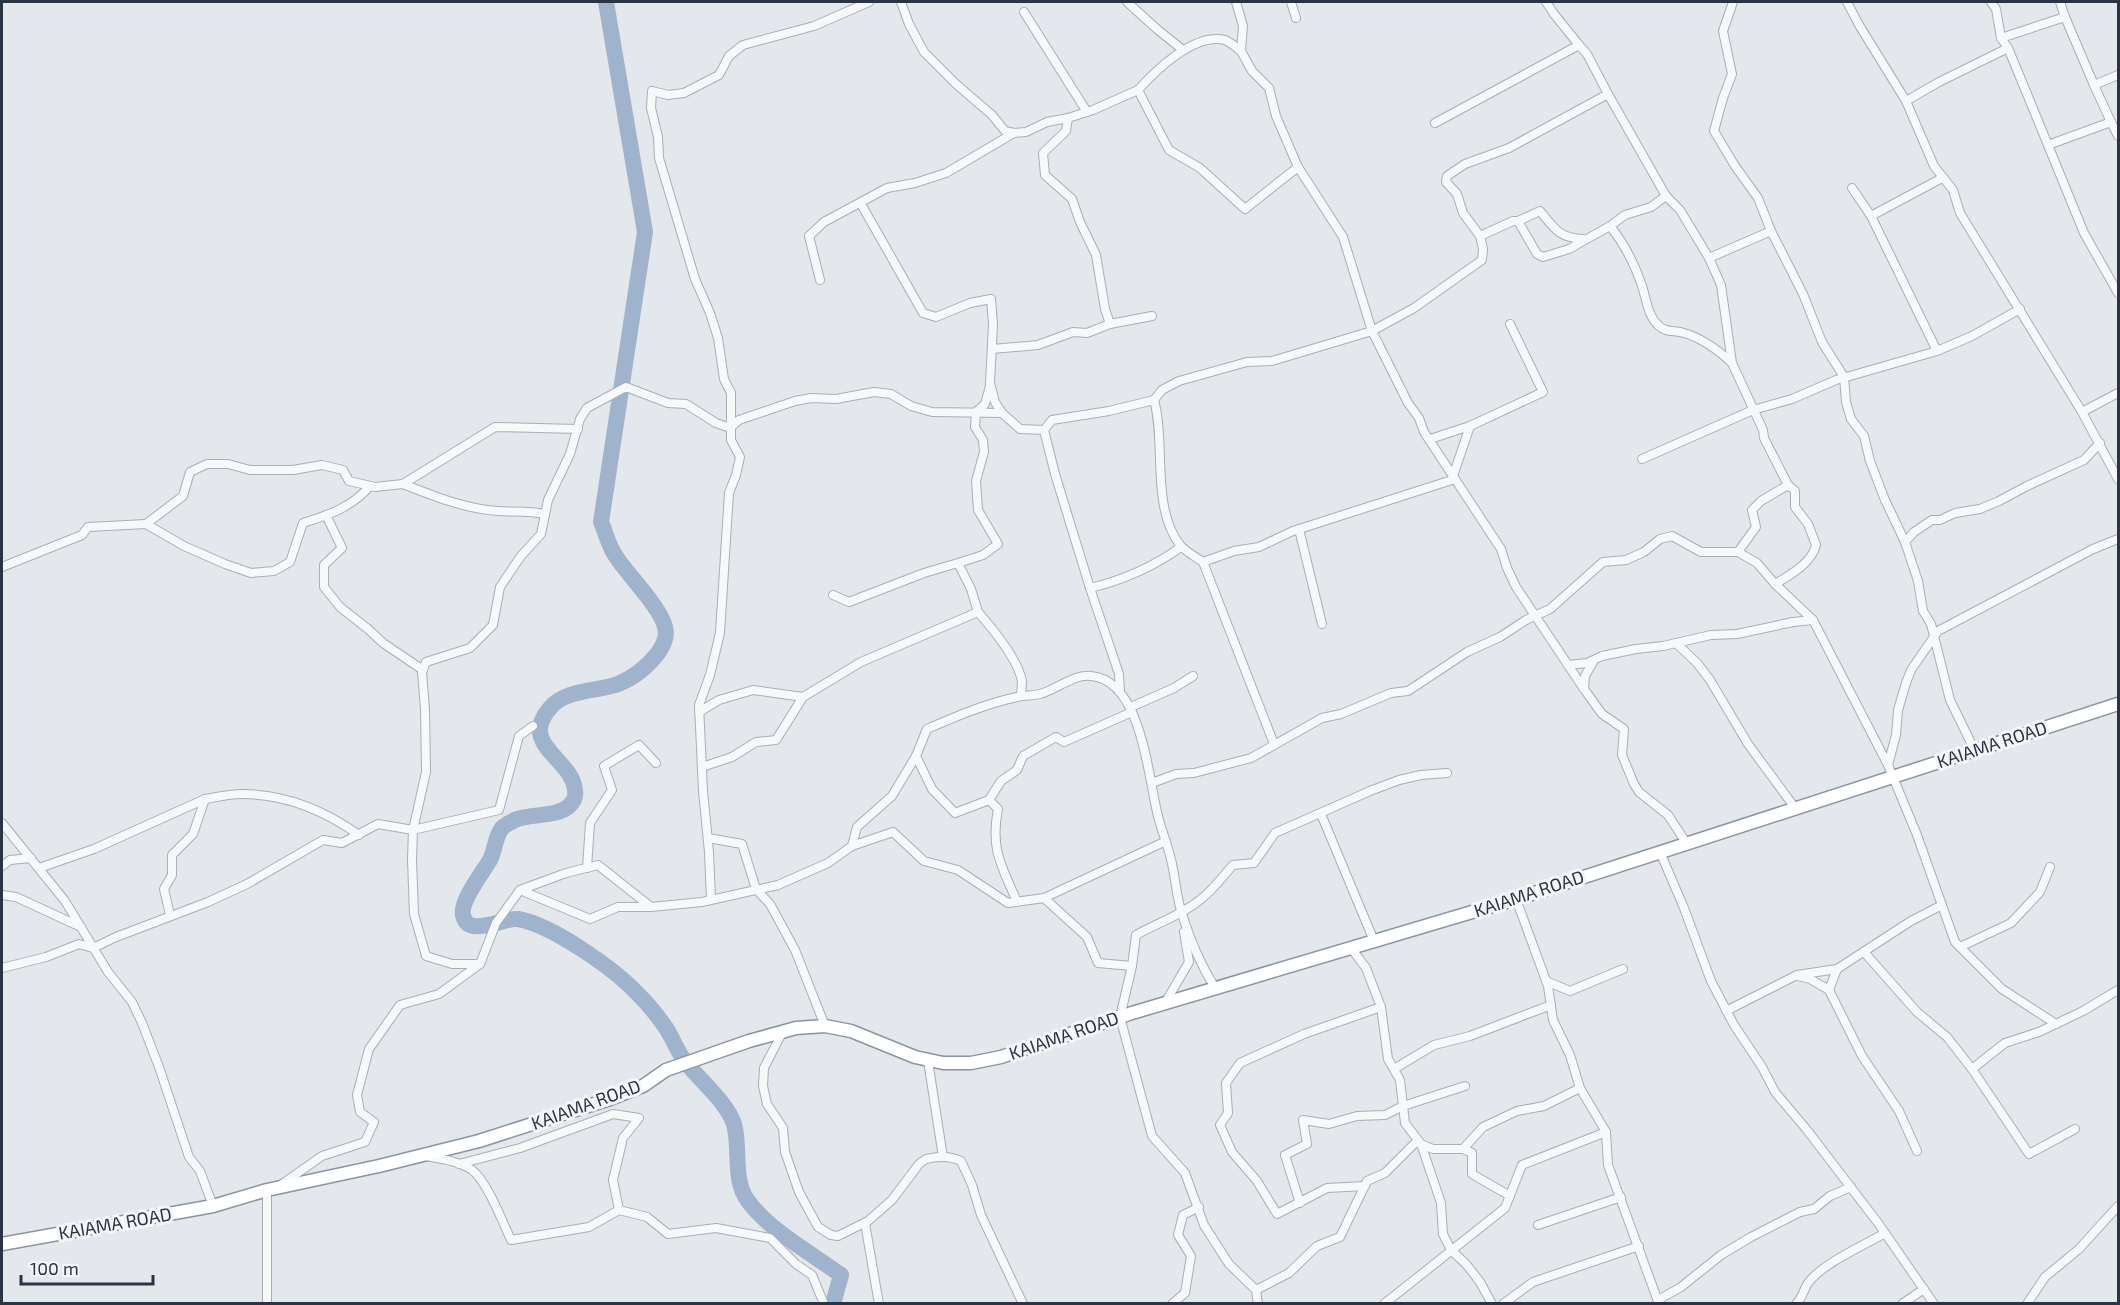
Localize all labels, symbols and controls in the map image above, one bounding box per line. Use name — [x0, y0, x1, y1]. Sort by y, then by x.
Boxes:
street label: KAIAMA ROAD — [1934, 716, 2050, 772]
street label: KAIAMA ROAD — [1471, 865, 1587, 921]
street label: KAIAMA ROAD — [1006, 1006, 1121, 1064]
street label: KAIAMA ROAD — [528, 1074, 643, 1134]
street label: KAIAMA ROAD — [57, 1202, 173, 1244]
scale bar — [21, 1248, 153, 1286]
text: 100 m — [30, 1257, 79, 1279]

